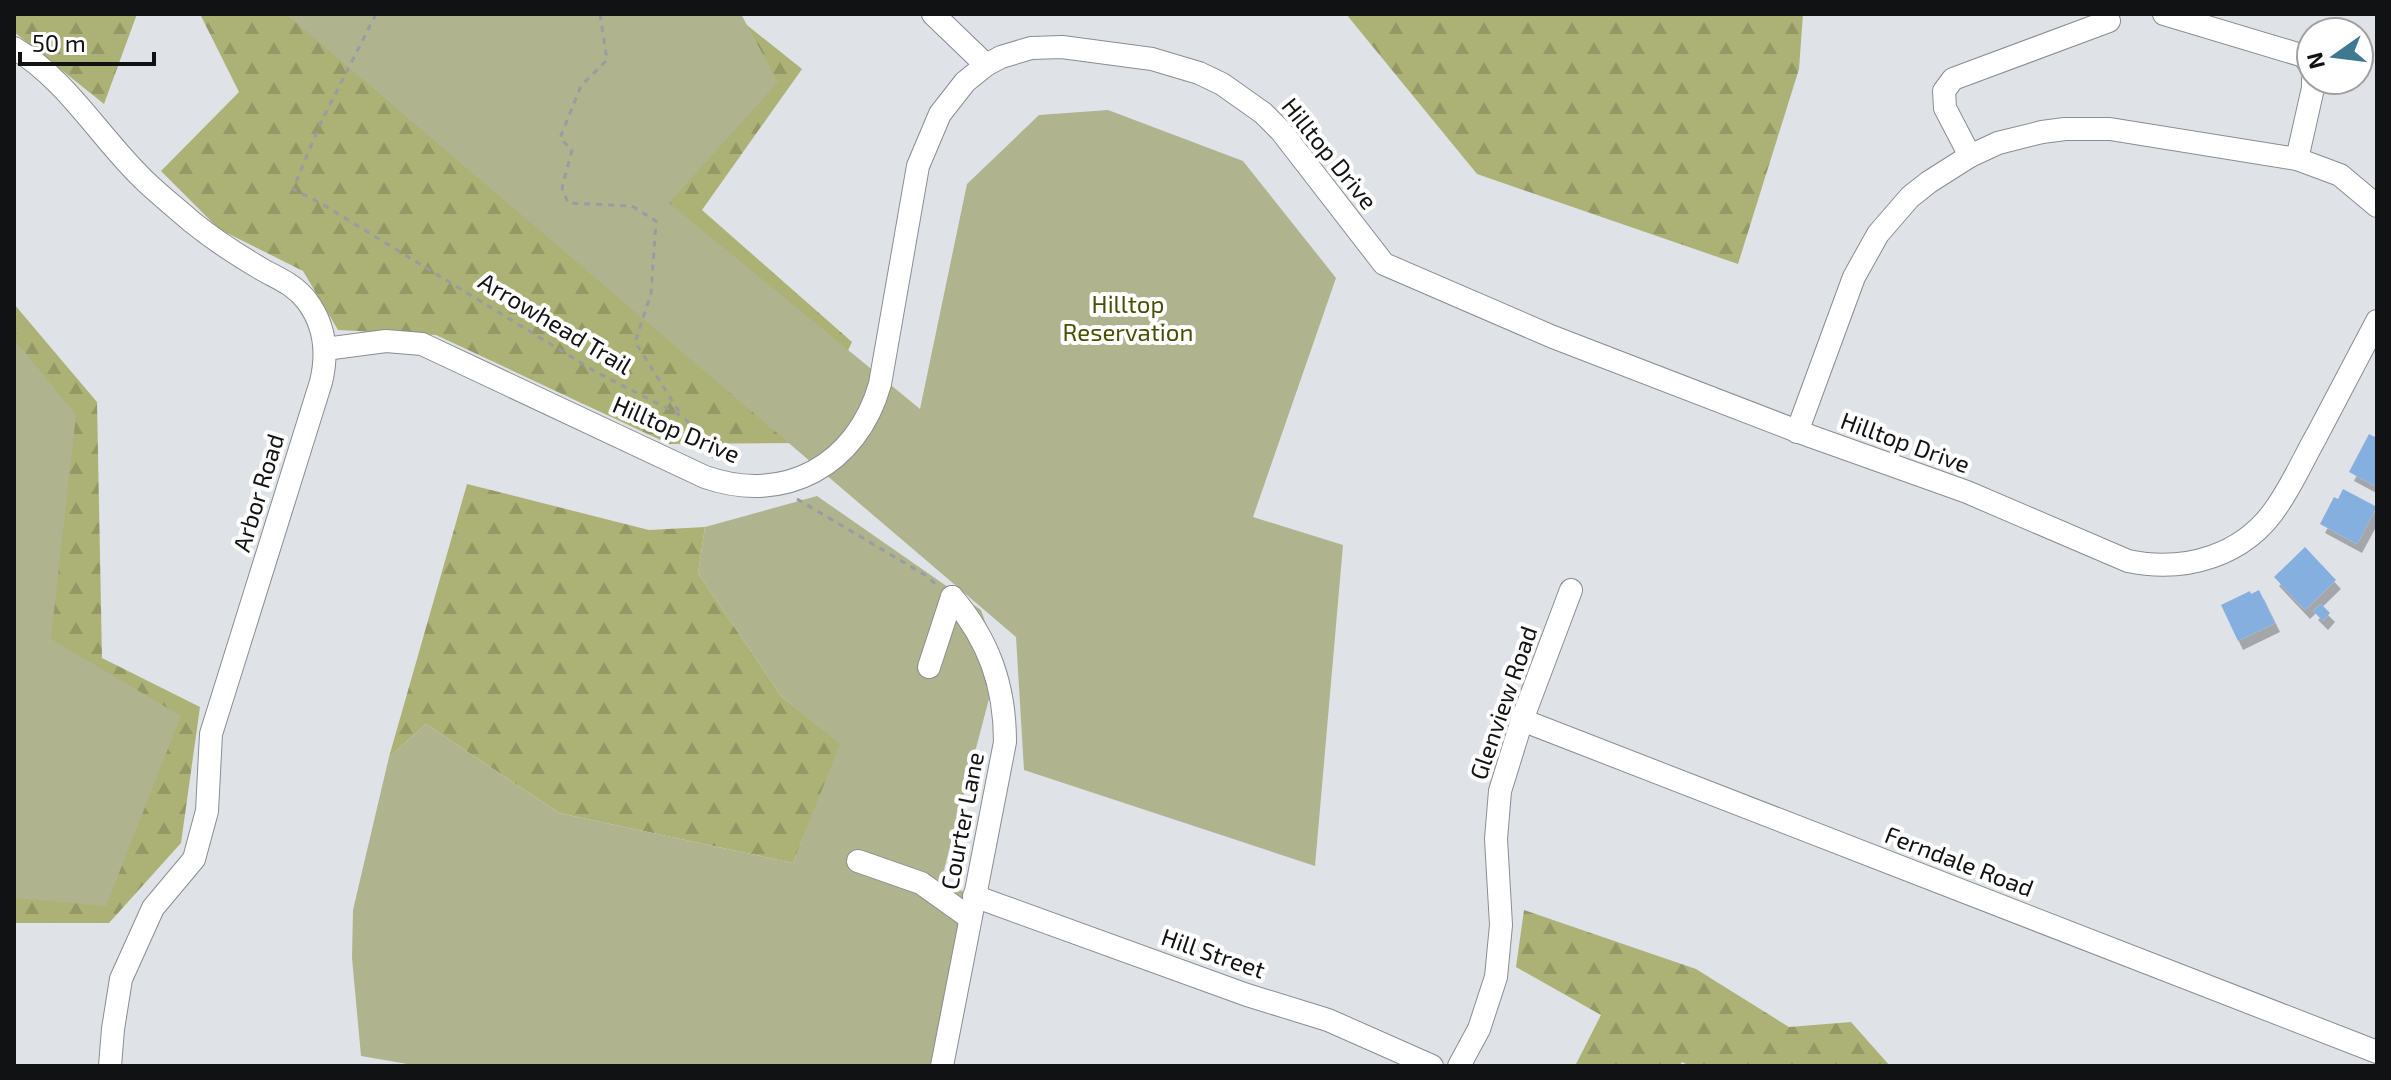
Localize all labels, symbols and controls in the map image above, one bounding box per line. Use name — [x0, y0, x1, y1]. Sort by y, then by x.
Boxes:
scale bar — [20, 16, 154, 66]
north arrow — [2295, 16, 2375, 96]
text: 50 m — [32, 28, 86, 57]
text: N — [2300, 50, 2329, 72]
street label: Hilltop Drive — [1276, 91, 1384, 215]
street label: Arrowhead Trail — [474, 266, 638, 380]
park label: Hilltop Reservation — [1063, 289, 1193, 346]
street label: Hilltop Drive — [609, 389, 744, 468]
street label: Hilltop Drive — [1837, 405, 1974, 478]
street label: Arbor Road — [226, 430, 289, 555]
street label: Glenview Road — [1463, 622, 1542, 783]
street label: Courter Lane — [934, 749, 989, 892]
street label: Ferndale Road — [1881, 819, 2038, 902]
street label: Hill Street — [1158, 921, 1269, 984]

